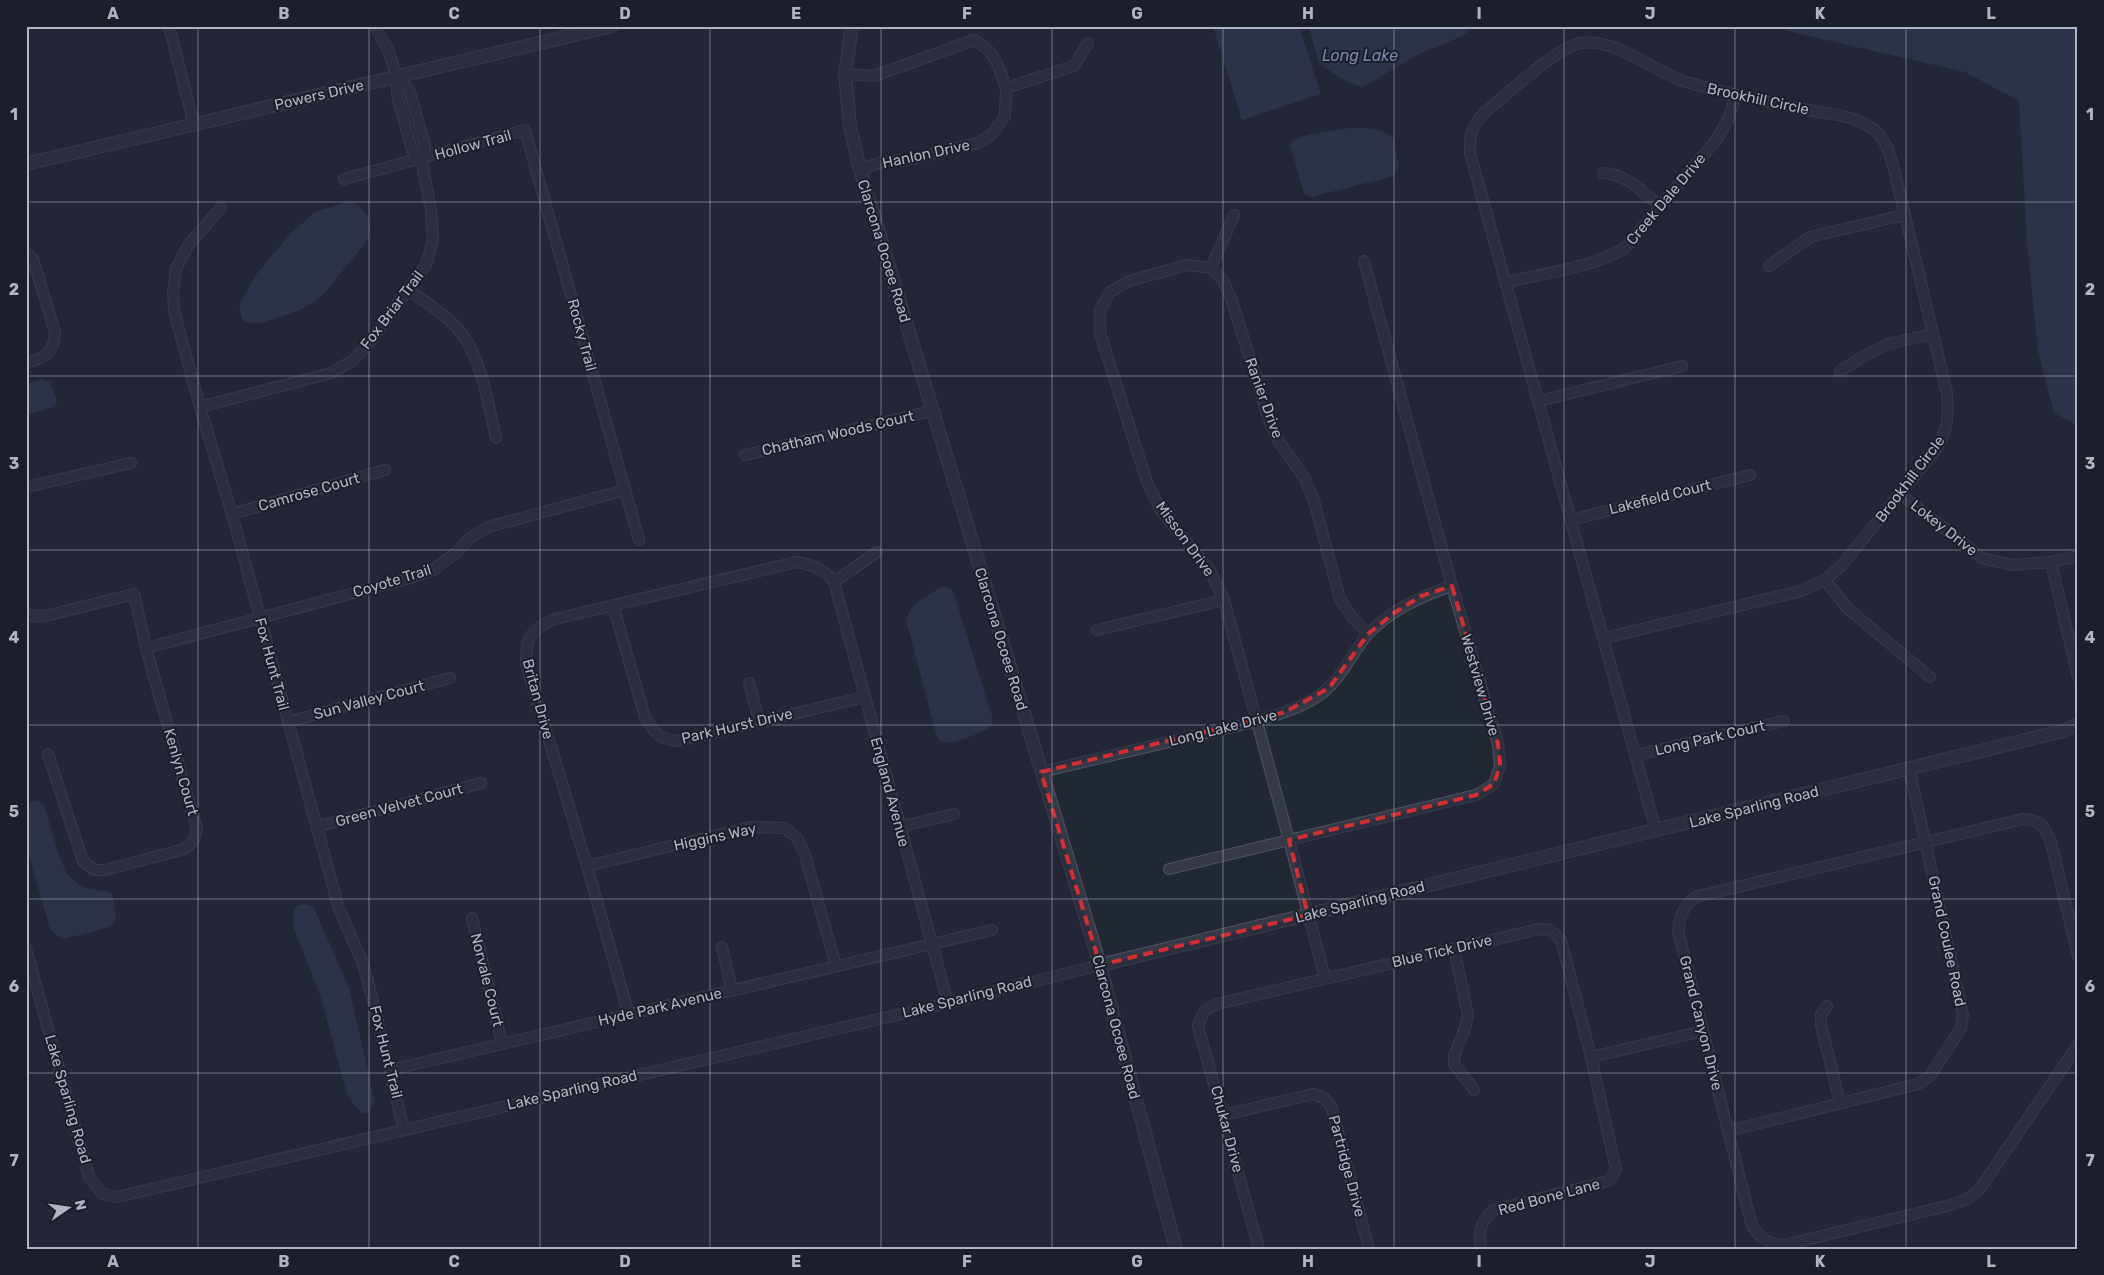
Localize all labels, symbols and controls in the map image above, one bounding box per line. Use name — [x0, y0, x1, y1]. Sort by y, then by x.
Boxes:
text: A — [107, 4, 119, 23]
text: B — [278, 4, 290, 23]
text: C — [448, 4, 460, 23]
text: D — [619, 4, 631, 23]
text: E — [791, 4, 801, 23]
text: F — [962, 4, 972, 23]
text: G — [1131, 4, 1143, 23]
text: H — [1302, 4, 1314, 23]
text: I — [1476, 4, 1482, 23]
text: J — [1645, 4, 1655, 23]
text: K — [1815, 4, 1826, 23]
text: L — [1986, 4, 1996, 23]
water label: Long Lake — [1322, 46, 1398, 65]
street label: Powers Drive — [273, 76, 365, 114]
street label: Brookhill Circle — [1705, 79, 1811, 119]
text: 1 — [10, 105, 18, 124]
text: 1 — [2086, 105, 2094, 124]
street label: Hollow Trail — [433, 126, 513, 164]
street label: Hanlon Drive — [881, 136, 971, 172]
street label: Creek Dale Drive — [1622, 150, 1710, 248]
street label: Clarcona Ocoee Road — [854, 177, 914, 325]
street label: Fox Briar Trail — [357, 267, 427, 353]
text: 2 — [9, 280, 19, 299]
text: 2 — [2085, 280, 2095, 299]
street label: Rocky Trail — [564, 297, 600, 373]
street label: Ranier Drive — [1241, 355, 1287, 441]
street label: Chatham Woods Court — [760, 407, 916, 459]
street label: Brookhill Circle — [1872, 432, 1948, 526]
text: 3 — [9, 454, 19, 473]
text: 3 — [2085, 454, 2095, 473]
street label: Camrose Court — [256, 469, 362, 515]
street label: Lakefield Court — [1607, 476, 1713, 518]
street label: Lokey Drive — [1907, 496, 1981, 560]
street label: Misson Drive — [1152, 498, 1218, 580]
street label: Coyote Trail — [351, 561, 433, 601]
street label: Clarcona Ocoee Road — [971, 565, 1031, 713]
street label: Fox Hunt Trail — [251, 616, 293, 712]
text: 4 — [9, 628, 20, 647]
text: 4 — [2085, 628, 2096, 647]
street label: Westview Drive — [1457, 632, 1503, 738]
street label: Britan Drive — [519, 657, 557, 741]
street label: Sun Valley Court — [312, 677, 427, 723]
street label: Park Hurst Drive — [680, 704, 794, 748]
street label: Long Lake Drive — [1167, 706, 1279, 750]
street label: Long Park Court — [1653, 717, 1767, 759]
street label: Kenlyn Court — [160, 726, 202, 818]
street label: England Avenue — [867, 735, 913, 849]
street label: Green Velvet Court — [333, 779, 465, 831]
street label: Lake Sparling Road — [1687, 782, 1821, 832]
text: 5 — [9, 802, 19, 821]
text: 5 — [2085, 802, 2095, 821]
street label: Higgins Way — [672, 819, 758, 855]
street label: Grand Coulee Road — [1924, 874, 1970, 1008]
street label: Lake Sparling Road — [1293, 877, 1427, 927]
street label: Norvale Court — [467, 931, 507, 1029]
street label: Blue Tick Drive — [1390, 931, 1494, 971]
street label: Clarcona Ocoee Road — [1088, 953, 1144, 1101]
street label: Grand Canyon Drive — [1676, 954, 1726, 1092]
street label: Lake Sparling Road — [900, 972, 1034, 1022]
text: 6 — [9, 977, 19, 996]
text: 6 — [2085, 977, 2095, 996]
street label: Hyde Park Avenue — [596, 984, 724, 1030]
street label: Fox Hunt Trail — [366, 1004, 406, 1100]
street label: Lake Sparling Road — [41, 1033, 95, 1165]
street label: Lake Sparling Road — [505, 1066, 639, 1114]
street label: Chukar Drive — [1207, 1084, 1247, 1174]
street label: Partridge Drive — [1325, 1113, 1369, 1219]
text: 7 — [9, 1151, 19, 1170]
text: 7 — [2085, 1151, 2095, 1170]
street label: Red Bone Lane — [1496, 1175, 1602, 1219]
north arrow — [42, 1182, 92, 1232]
text: N — [71, 1198, 90, 1212]
text: A — [107, 1252, 119, 1271]
text: B — [278, 1252, 290, 1271]
text: C — [448, 1252, 460, 1271]
text: D — [619, 1252, 631, 1271]
text: E — [791, 1252, 801, 1271]
text: F — [962, 1252, 972, 1271]
text: G — [1131, 1252, 1143, 1271]
text: H — [1302, 1252, 1314, 1271]
text: I — [1476, 1252, 1482, 1271]
text: J — [1645, 1252, 1655, 1271]
text: K — [1815, 1252, 1826, 1271]
text: L — [1986, 1252, 1996, 1271]

